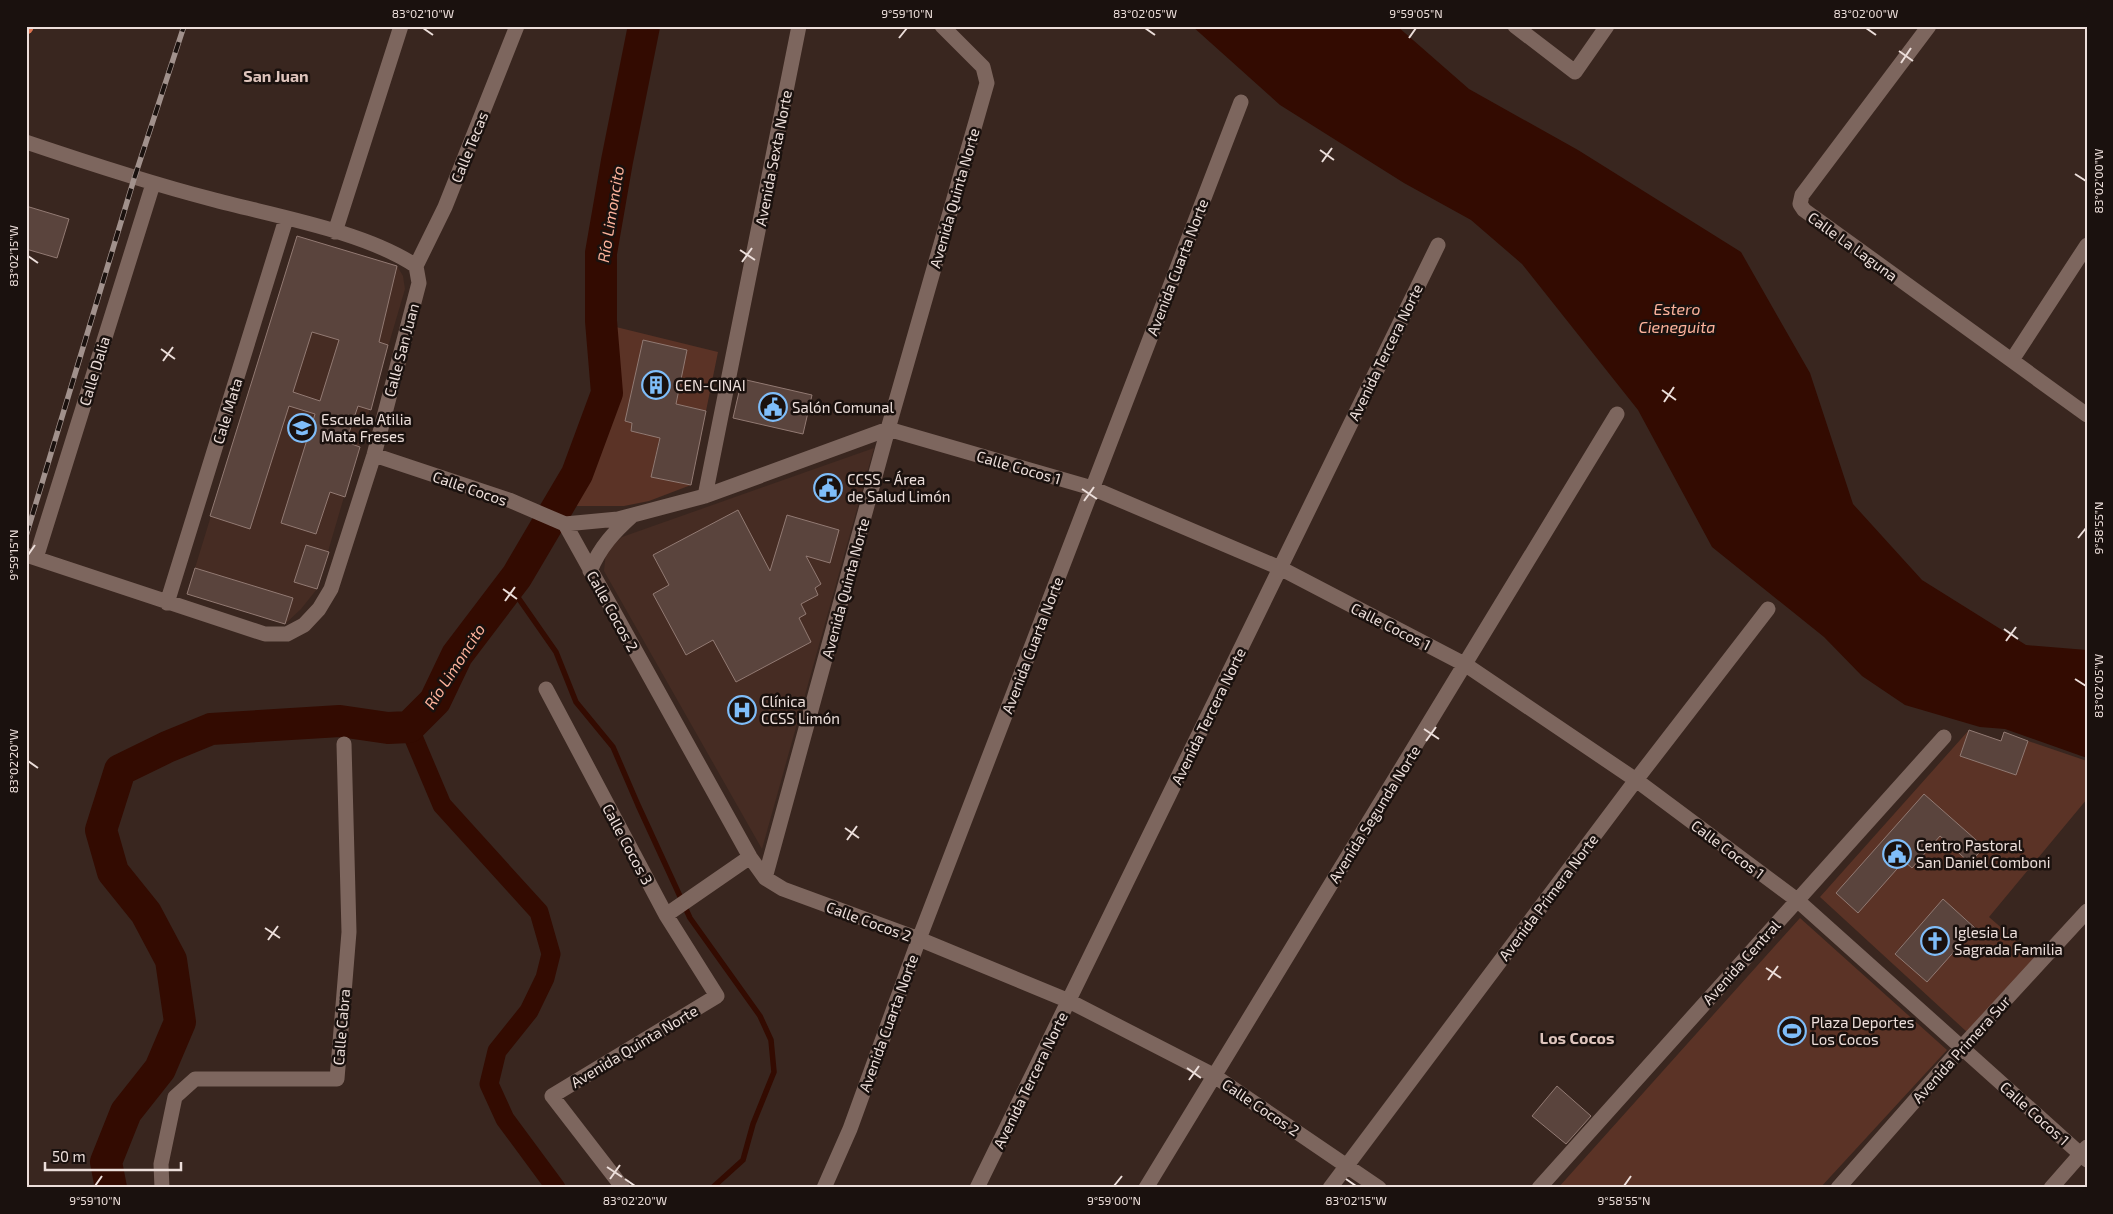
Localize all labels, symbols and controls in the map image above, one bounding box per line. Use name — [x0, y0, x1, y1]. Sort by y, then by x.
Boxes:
text: 83°02'10"W — [392, 6, 454, 20]
text: 9°59'10"N — [881, 6, 933, 20]
text: 83°02'05"W — [1113, 6, 1177, 20]
text: 9°59'05"N — [1389, 6, 1443, 20]
text: 83°02'00"W — [1834, 6, 1898, 20]
district label: San Juan — [243, 66, 309, 85]
street label: Avenida Sexta Norte — [751, 88, 795, 228]
street label: Calle Tecas — [447, 109, 491, 185]
street label: Avenida Quinta Norte — [925, 126, 984, 270]
text: 83°02'00"W — [2091, 149, 2105, 213]
water label: Río Limoncito — [593, 164, 627, 264]
street label: Avenida Cuarta Norte — [1143, 196, 1211, 338]
street label: Calle La Laguna — [1805, 208, 1901, 284]
text: 83°02'15"W — [6, 225, 20, 287]
street label: Avenida Tercera Norte — [1344, 281, 1426, 423]
water label: Estero Cieneguita — [1639, 299, 1715, 336]
street label: Calle San Juan — [380, 301, 422, 399]
street label: Calle Dalia — [75, 334, 113, 408]
building icon: CEN-CINAI — [641, 370, 671, 400]
street label: Cale Mata — [208, 376, 246, 446]
place label: CEN-CINAI — [675, 376, 746, 394]
public building icon: Salón Comunal — [758, 392, 788, 422]
place label: Salón Comunal — [792, 398, 894, 416]
place label: Escuela Atilia Mata Freses — [321, 410, 412, 445]
school or university icon: Escuela Atilia Mata Freses — [287, 413, 317, 443]
street label: Calle Cocos 1 — [975, 446, 1063, 488]
street label: Calle Cocos — [430, 467, 510, 509]
place label: CCSS - Área de Salud Limón — [847, 470, 950, 505]
public building icon: CCSS - Área de Salud Limón — [813, 473, 843, 503]
text: 9°58'55"N — [2091, 501, 2105, 555]
street label: Avenida Quinta Norte — [818, 516, 873, 661]
text: 9°59'15"N — [6, 530, 20, 580]
street label: Calle Cocos 2 — [583, 568, 643, 654]
street label: Avenida Cuarta Norte — [998, 574, 1066, 716]
street label: Calle Cocos 1 — [1348, 598, 1434, 654]
water label: Río Limoncito — [419, 620, 489, 712]
street label: Avenida Tercera Norte — [1167, 645, 1249, 787]
text: 83°02'05"W — [2091, 654, 2105, 718]
place label: Clínica CCSS Limón — [761, 692, 840, 727]
hospital icon: Clínica CCSS Limón — [727, 695, 757, 725]
text: 83°02'20"W — [6, 729, 20, 793]
street label: Avenida Segunda Norte — [1324, 742, 1424, 886]
street label: Calle Cocos 3 — [599, 800, 657, 888]
street label: Calle Cocos 1 — [1688, 816, 1768, 882]
street label: Avenida Primera Norte — [1495, 830, 1601, 964]
place label: Centro Pastoral San Daniel Comboni — [1916, 836, 2051, 871]
public building icon: Centro Pastoral San Daniel Comboni — [1882, 839, 1912, 869]
street label: Calle Cocos 2 — [824, 897, 914, 945]
street label: Avenida Central — [1698, 916, 1784, 1008]
place label: Iglesia La Sagrada Familia — [1954, 923, 2063, 958]
church icon: Iglesia La Sagrada Familia — [1920, 926, 1950, 956]
street label: Avenida Cuarta Norte — [855, 952, 921, 1094]
street label: Calle Cabra — [329, 988, 353, 1066]
street label: Avenida Primera Sur — [1908, 992, 2014, 1106]
street label: Avenida Quinta Norte — [567, 1001, 701, 1092]
street label: Avenida Tercera Norte — [989, 1009, 1071, 1151]
place label: Plaza Deportes Los Cocos — [1811, 1013, 1914, 1048]
sports icon: Plaza Deportes Los Cocos — [1777, 1016, 1807, 1046]
district label: Los Cocos — [1540, 1028, 1614, 1047]
street label: Calle Cocos 2 — [1219, 1075, 1303, 1139]
street label: Calle Cocos 1 — [1997, 1077, 2073, 1149]
scale bar — [45, 1139, 181, 1171]
text: 50 m — [52, 1147, 86, 1165]
text: 9°59'10"N — [69, 1193, 121, 1207]
text: 83°02'20"W — [603, 1193, 667, 1207]
text: 9°59'00"N — [1087, 1193, 1141, 1207]
text: 83°02'15"W — [1325, 1193, 1387, 1207]
text: 9°58'55"N — [1597, 1193, 1651, 1207]

